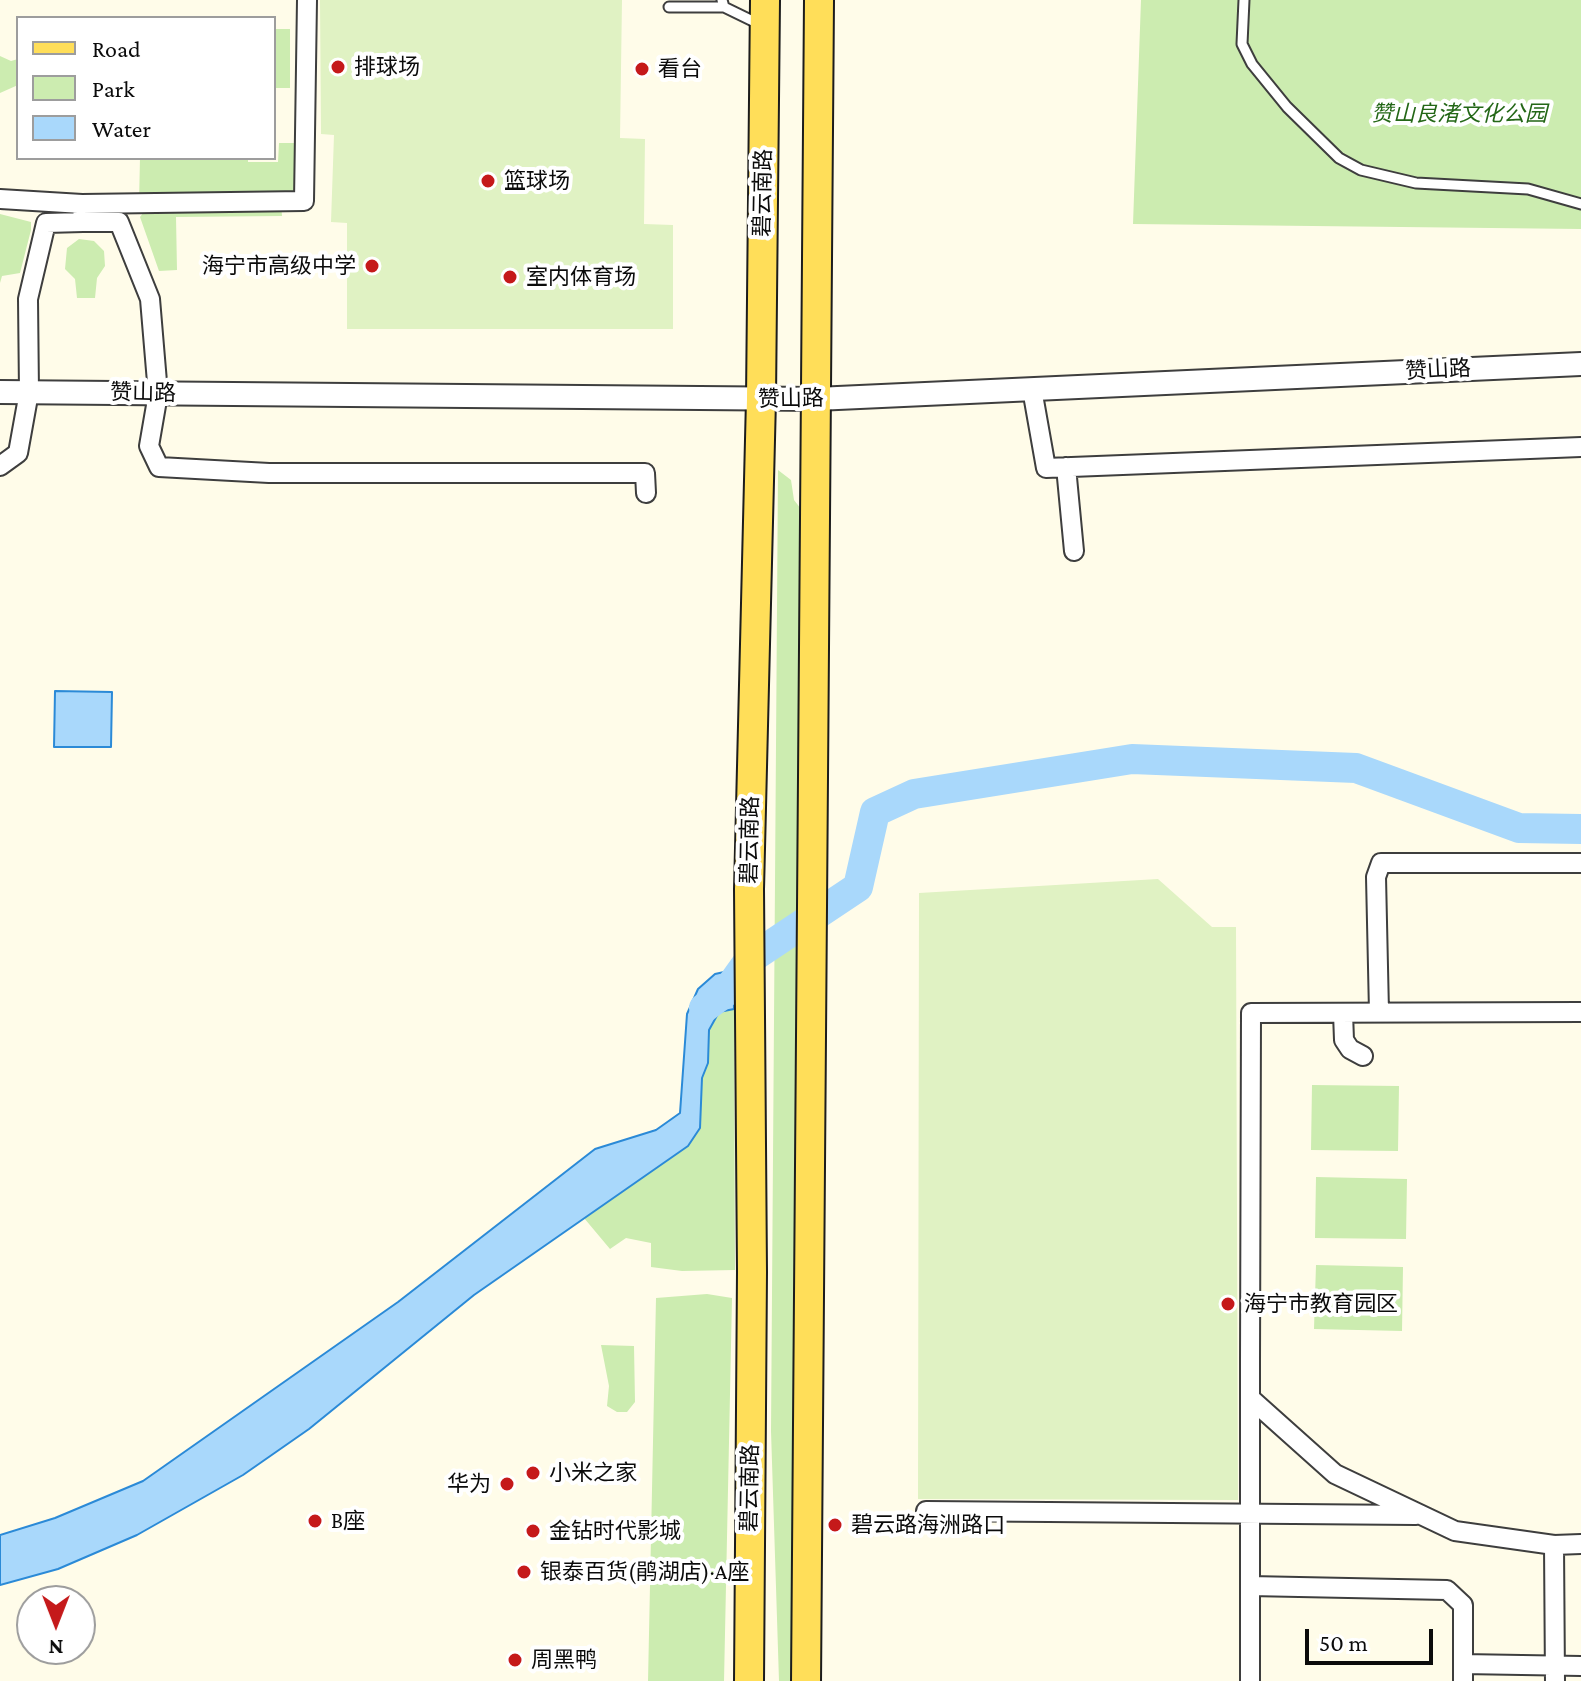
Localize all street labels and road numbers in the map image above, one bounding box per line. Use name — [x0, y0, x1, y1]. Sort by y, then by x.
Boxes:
street label: 碧云南路 — [749, 149, 777, 237]
street label: 赞山路 — [1404, 355, 1472, 385]
street label: 赞山路 — [110, 379, 176, 407]
street label: 赞山路 — [758, 385, 824, 413]
street label: 碧云南路 — [736, 796, 764, 884]
street label: 碧云南路 — [736, 1444, 764, 1532]

